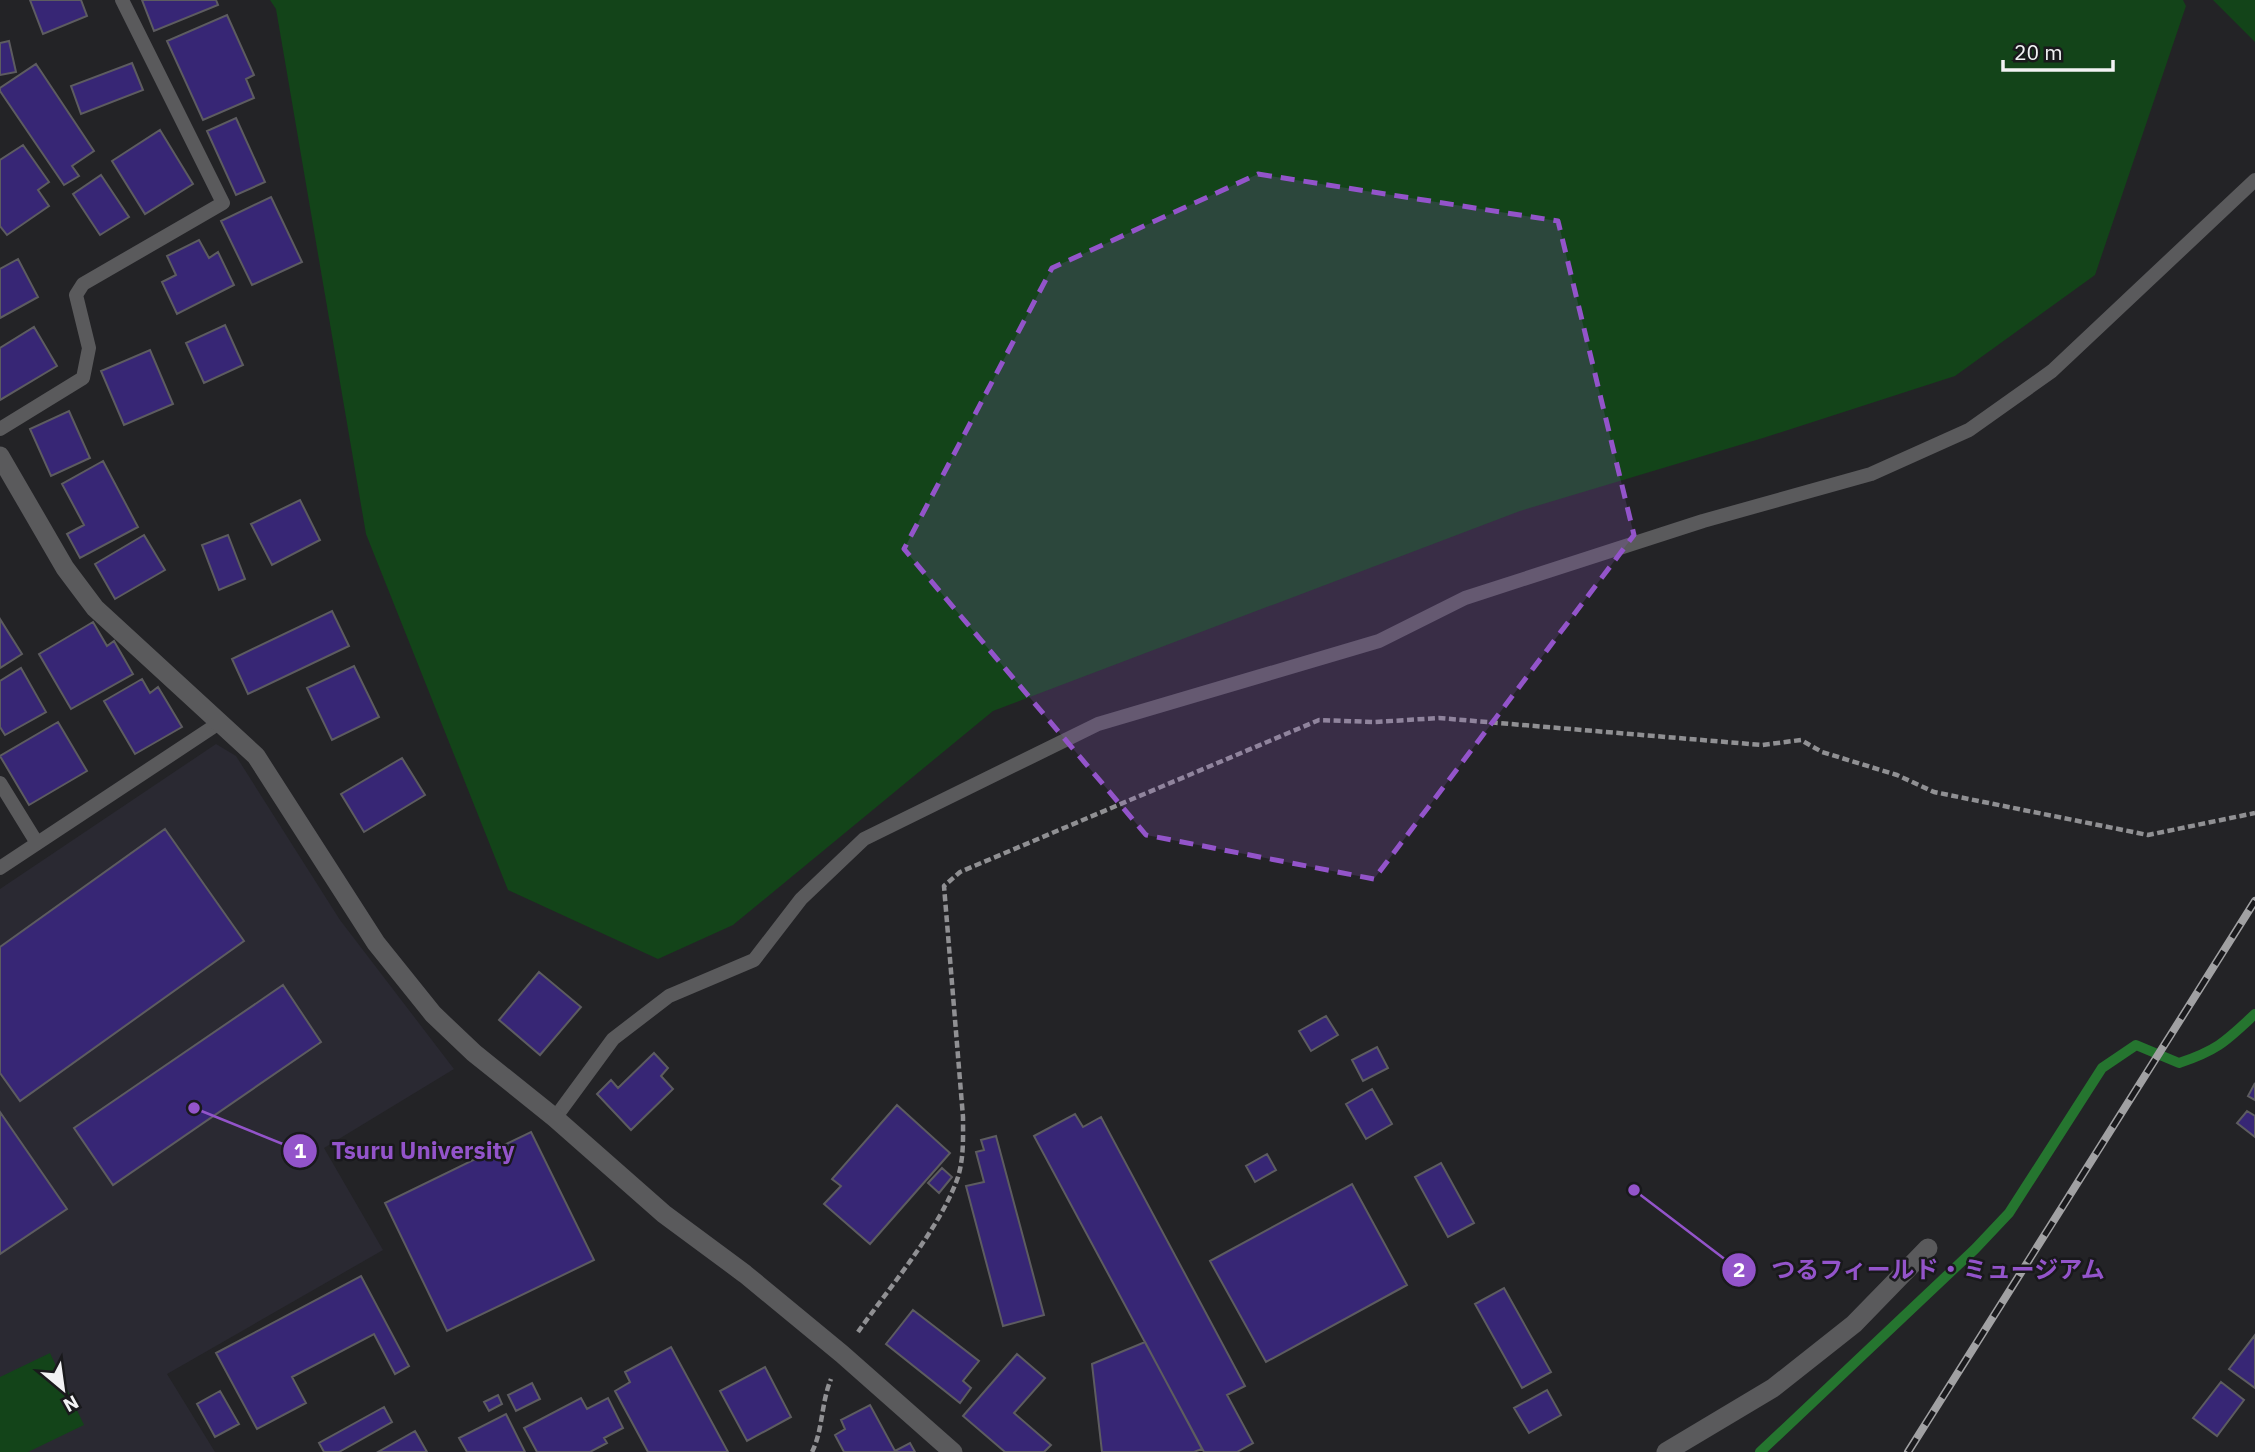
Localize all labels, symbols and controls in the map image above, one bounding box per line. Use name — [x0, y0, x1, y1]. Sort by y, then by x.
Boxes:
scale bar — [2003, 28, 2113, 72]
text: 20 m — [2014, 38, 2063, 66]
callout: Tsuru University — [282, 1128, 528, 1173]
text: Tsuru University — [331, 1134, 515, 1166]
text: 1 — [294, 1136, 307, 1164]
callout: つるフィールド・ミュージアム — [1721, 1247, 2120, 1292]
text: つるフィールド・ミュージアム — [1771, 1253, 2105, 1285]
text: 2 — [1733, 1255, 1745, 1283]
north arrow — [28, 1354, 98, 1424]
text: N — [59, 1390, 83, 1418]

